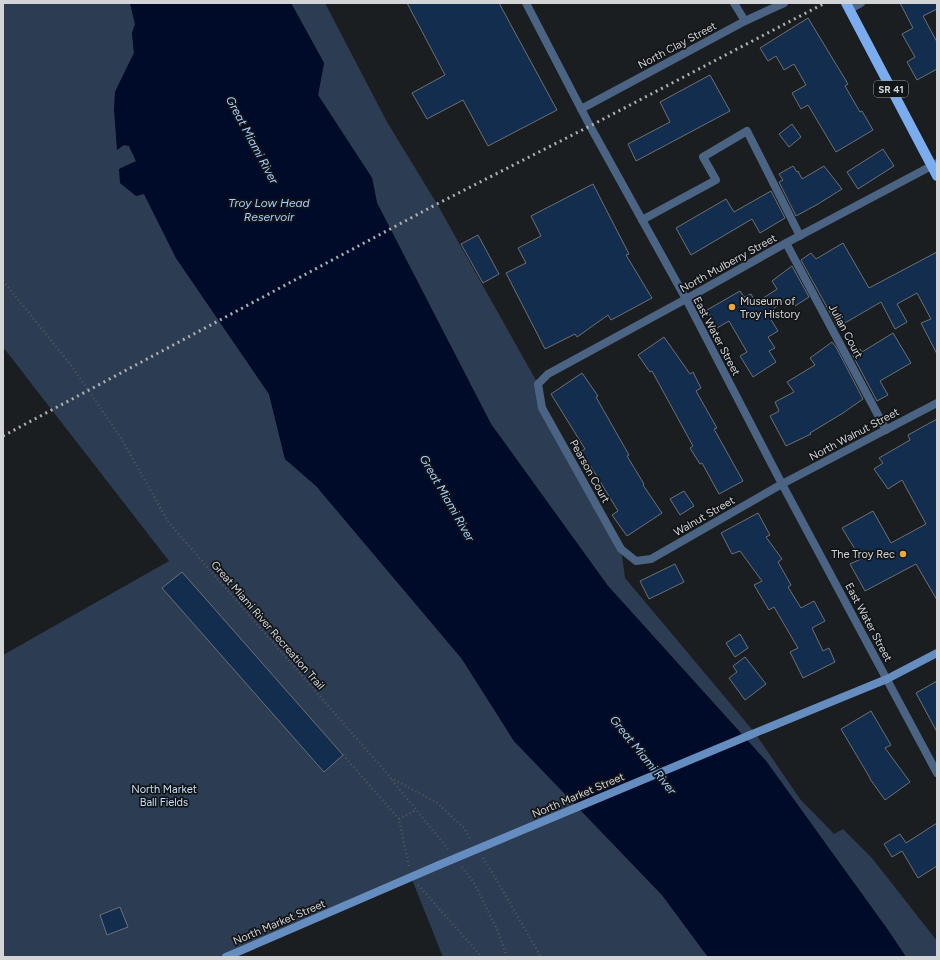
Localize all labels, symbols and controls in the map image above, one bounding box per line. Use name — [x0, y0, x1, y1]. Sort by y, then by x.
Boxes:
street label: North Clay Street — [636, 19, 719, 72]
road number: SR 41 — [874, 81, 908, 97]
water label: Great Miami River — [223, 94, 281, 187]
water label: Troy Low Head Reservoir — [228, 196, 311, 224]
street label: North Mulberry Street — [678, 231, 779, 295]
street label: East Water Street — [690, 295, 743, 378]
place label: Museum of Troy History — [740, 295, 800, 321]
marker: Museum of Troy History — [727, 302, 737, 312]
street label: Julian Court — [826, 302, 865, 361]
street label: North Walnut Street — [807, 405, 901, 464]
street label: Pearson Court — [567, 437, 612, 505]
water label: Great Miami River — [417, 452, 478, 544]
street label: Walnut Street — [672, 494, 737, 539]
place label: The Troy Rec — [831, 548, 895, 561]
marker: The Troy Rec — [898, 549, 908, 559]
street label: Great Miami River Recreation Trail — [208, 558, 327, 692]
street label: East Water Street — [842, 581, 895, 664]
water label: Great Miami River — [607, 713, 680, 798]
street label: North Market Street — [530, 770, 626, 821]
park label: North Market Ball Fields — [131, 783, 197, 809]
street label: North Market Street — [231, 897, 327, 948]

